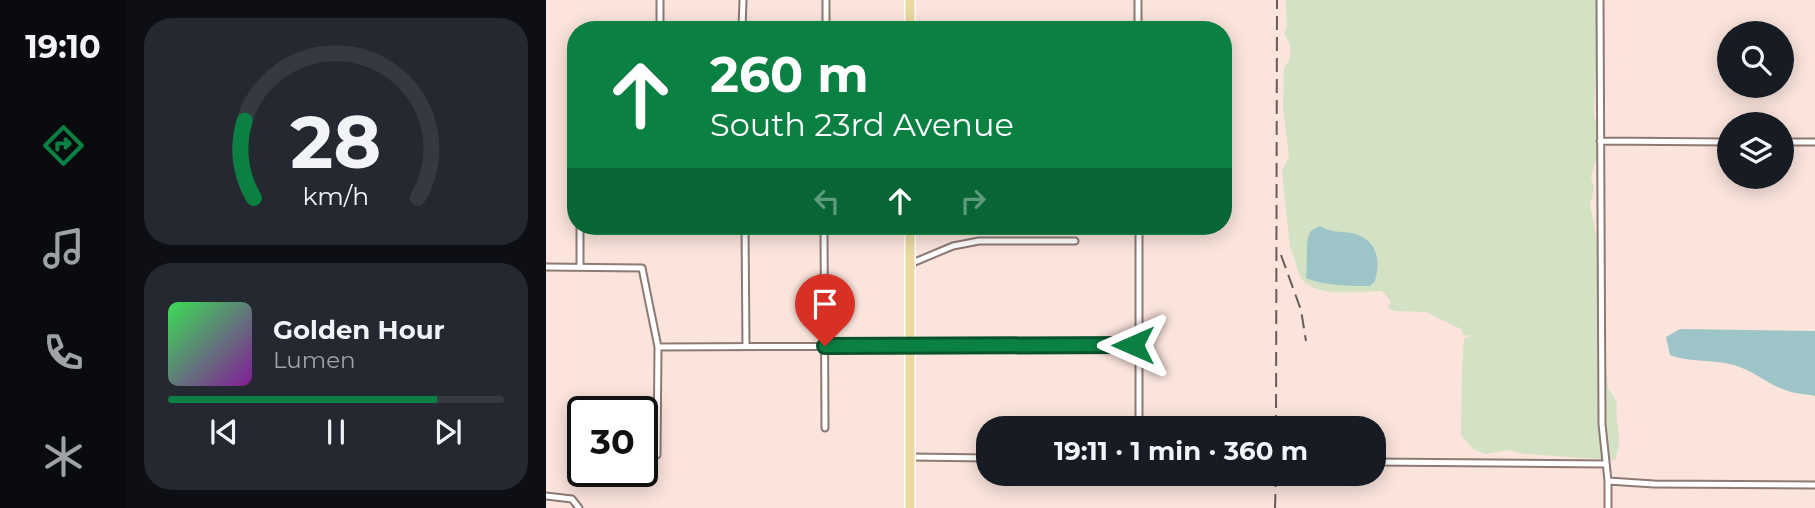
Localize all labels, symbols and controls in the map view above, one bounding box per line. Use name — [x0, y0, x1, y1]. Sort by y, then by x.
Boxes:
map controls — [1717, 21, 1794, 189]
button: search — [1717, 21, 1794, 98]
text: 19:10 — [25, 27, 101, 66]
text: 260 m — [710, 45, 869, 104]
icon: ahead — [595, 49, 686, 140]
text: 28 — [291, 98, 382, 186]
text: South 23rd Avenue — [710, 105, 1014, 144]
button: layers — [1717, 112, 1794, 189]
icon: directions — [39, 121, 88, 170]
text: km/h — [303, 180, 369, 210]
icon: left — [808, 182, 846, 220]
icon: ahead — [881, 182, 919, 220]
icon: right — [954, 182, 992, 220]
icon: music — [39, 224, 88, 273]
pin — [795, 274, 855, 346]
icon: arrive — [806, 285, 844, 323]
position arrow — [1096, 308, 1170, 382]
text: Golden Hour — [273, 314, 445, 346]
icon: phone — [39, 328, 88, 377]
text: Lumen — [273, 346, 356, 374]
speed limit sign: 30 — [567, 396, 658, 487]
icon: previous — [205, 413, 243, 451]
icon: pause — [317, 413, 355, 451]
icon: next — [429, 413, 467, 451]
icon: climate — [39, 432, 88, 481]
text: 19:11 · 1 min · 360 m — [1054, 435, 1308, 467]

